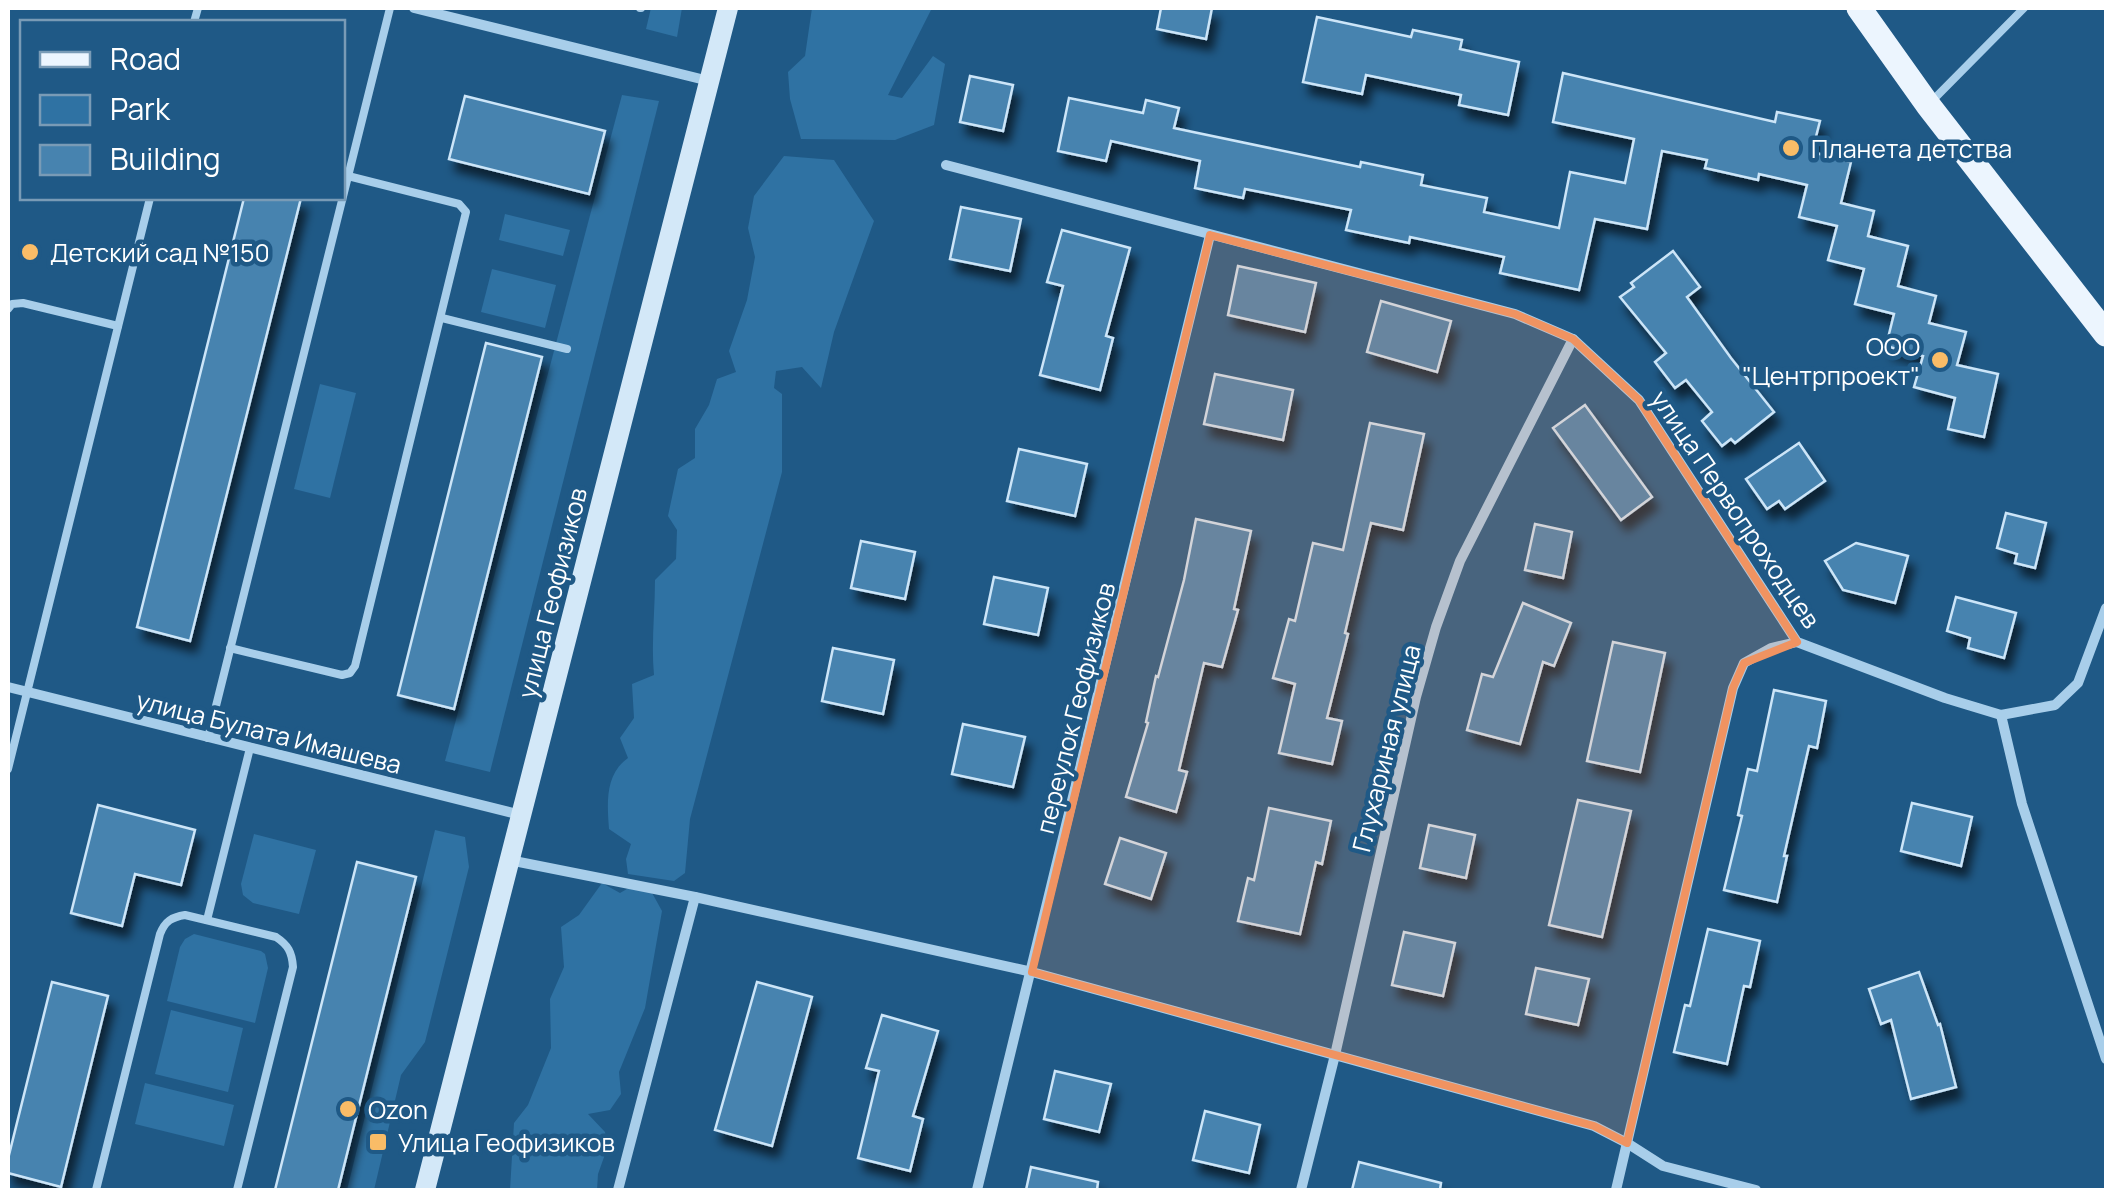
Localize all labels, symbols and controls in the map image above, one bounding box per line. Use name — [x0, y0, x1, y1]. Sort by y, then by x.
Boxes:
legend — [20, 20, 345, 200]
text: Road — [110, 38, 181, 79]
text: Park — [110, 88, 171, 129]
place label: Планета детства — [1811, 131, 2012, 166]
marker: Планета детства — [1780, 137, 1802, 159]
text: Building — [110, 138, 221, 179]
place label: Детский сад №150 — [50, 235, 270, 270]
marker: Детский сад №150 — [19, 241, 41, 263]
place label: ООО "Центрпроект" — [1742, 329, 1920, 393]
marker: ООО "Центрпроект" — [1929, 349, 1951, 371]
street label: улица Первопроходцев — [1643, 383, 1829, 635]
street label: улица Геофизиков — [509, 484, 595, 702]
street label: переулок Геофизиков — [1027, 579, 1123, 837]
street label: Глухариная улица — [1343, 641, 1429, 855]
street label: улица Булата Имашева — [133, 682, 405, 782]
place label: Ozon — [368, 1092, 428, 1127]
marker: Ozon — [337, 1098, 359, 1120]
place label: Улица Геофизиков — [398, 1125, 615, 1160]
marker: Улица Геофизиков — [367, 1131, 389, 1153]

